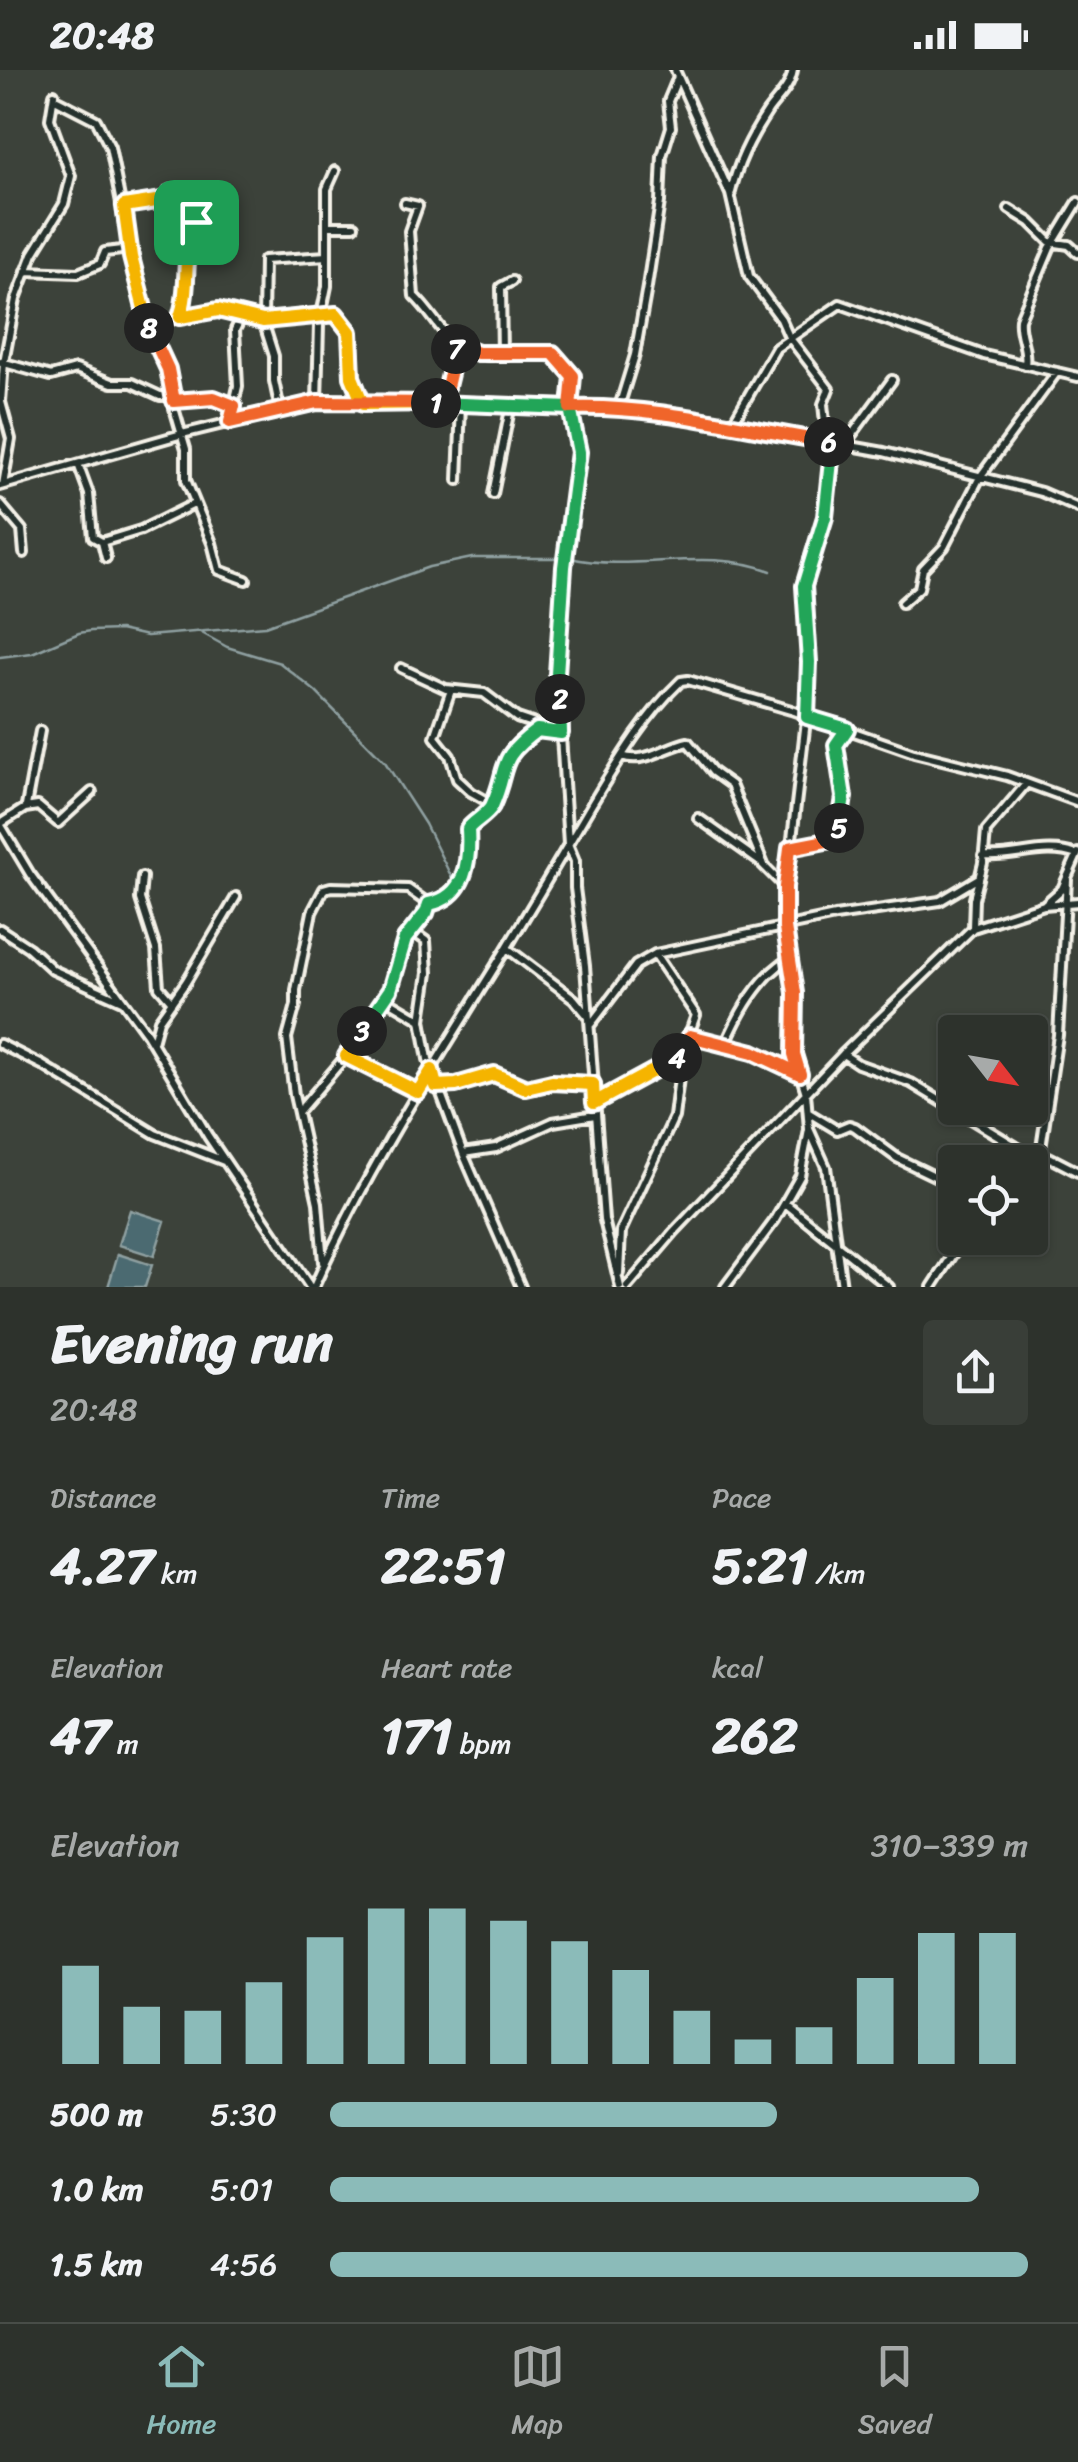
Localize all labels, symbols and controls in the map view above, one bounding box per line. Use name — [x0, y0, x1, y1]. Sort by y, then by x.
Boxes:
text: 20:48 — [50, 2, 154, 69]
pin — [154, 180, 239, 265]
icon: arrive — [169, 195, 224, 250]
pin: 8 — [124, 303, 174, 353]
text: 8 — [141, 303, 157, 352]
pin: 7 — [431, 324, 481, 374]
text: 7 — [448, 324, 464, 373]
pin: 1 — [411, 378, 461, 428]
text: 1 — [430, 378, 442, 427]
pin: 6 — [804, 417, 854, 467]
text: 6 — [821, 417, 837, 466]
pin: 2 — [535, 674, 585, 724]
text: 2 — [552, 674, 568, 723]
pin: 5 — [814, 803, 864, 853]
text: 5 — [830, 803, 848, 852]
pin: 3 — [337, 1006, 387, 1056]
text: 3 — [354, 1006, 370, 1055]
north arrow — [938, 1015, 1048, 1125]
map controls — [938, 1015, 1048, 1255]
pin: 4 — [652, 1033, 702, 1083]
text: 4 — [668, 1033, 686, 1082]
button: locate — [938, 1145, 1048, 1255]
text: Evening run — [50, 1295, 333, 1392]
button: share — [923, 1320, 1028, 1425]
text: 20:48 — [50, 1381, 138, 1438]
text: Distance — [50, 1473, 156, 1522]
text: Time — [381, 1473, 440, 1522]
text: Pace — [712, 1473, 771, 1522]
text: 4.27 — [50, 1522, 154, 1611]
text: 22:51 — [381, 1522, 506, 1611]
text: 5:21 — [712, 1522, 808, 1611]
text: km — [154, 1549, 197, 1598]
text: /km — [808, 1549, 866, 1598]
text: Elevation — [50, 1643, 163, 1692]
text: Heart rate — [381, 1643, 512, 1692]
text: kcal — [712, 1643, 763, 1692]
text: 47 — [50, 1692, 110, 1781]
text: 171 — [381, 1692, 452, 1781]
text: 262 — [712, 1692, 798, 1781]
text: m — [110, 1719, 139, 1768]
text: bpm — [452, 1719, 511, 1768]
text: Elevation — [50, 1817, 180, 1874]
text: 310–339 m — [871, 1817, 1028, 1874]
text: 500 m — [50, 2086, 143, 2143]
text: 5:30 — [210, 2086, 277, 2143]
text: 1.0 km — [50, 2161, 144, 2218]
text: 5:01 — [210, 2161, 273, 2218]
text: 1.5 km — [50, 2236, 143, 2293]
text: 4:56 — [210, 2236, 277, 2293]
tab: Home — [147, 2339, 216, 2448]
tab: Map — [510, 2339, 565, 2448]
tab: Saved — [858, 2339, 931, 2448]

